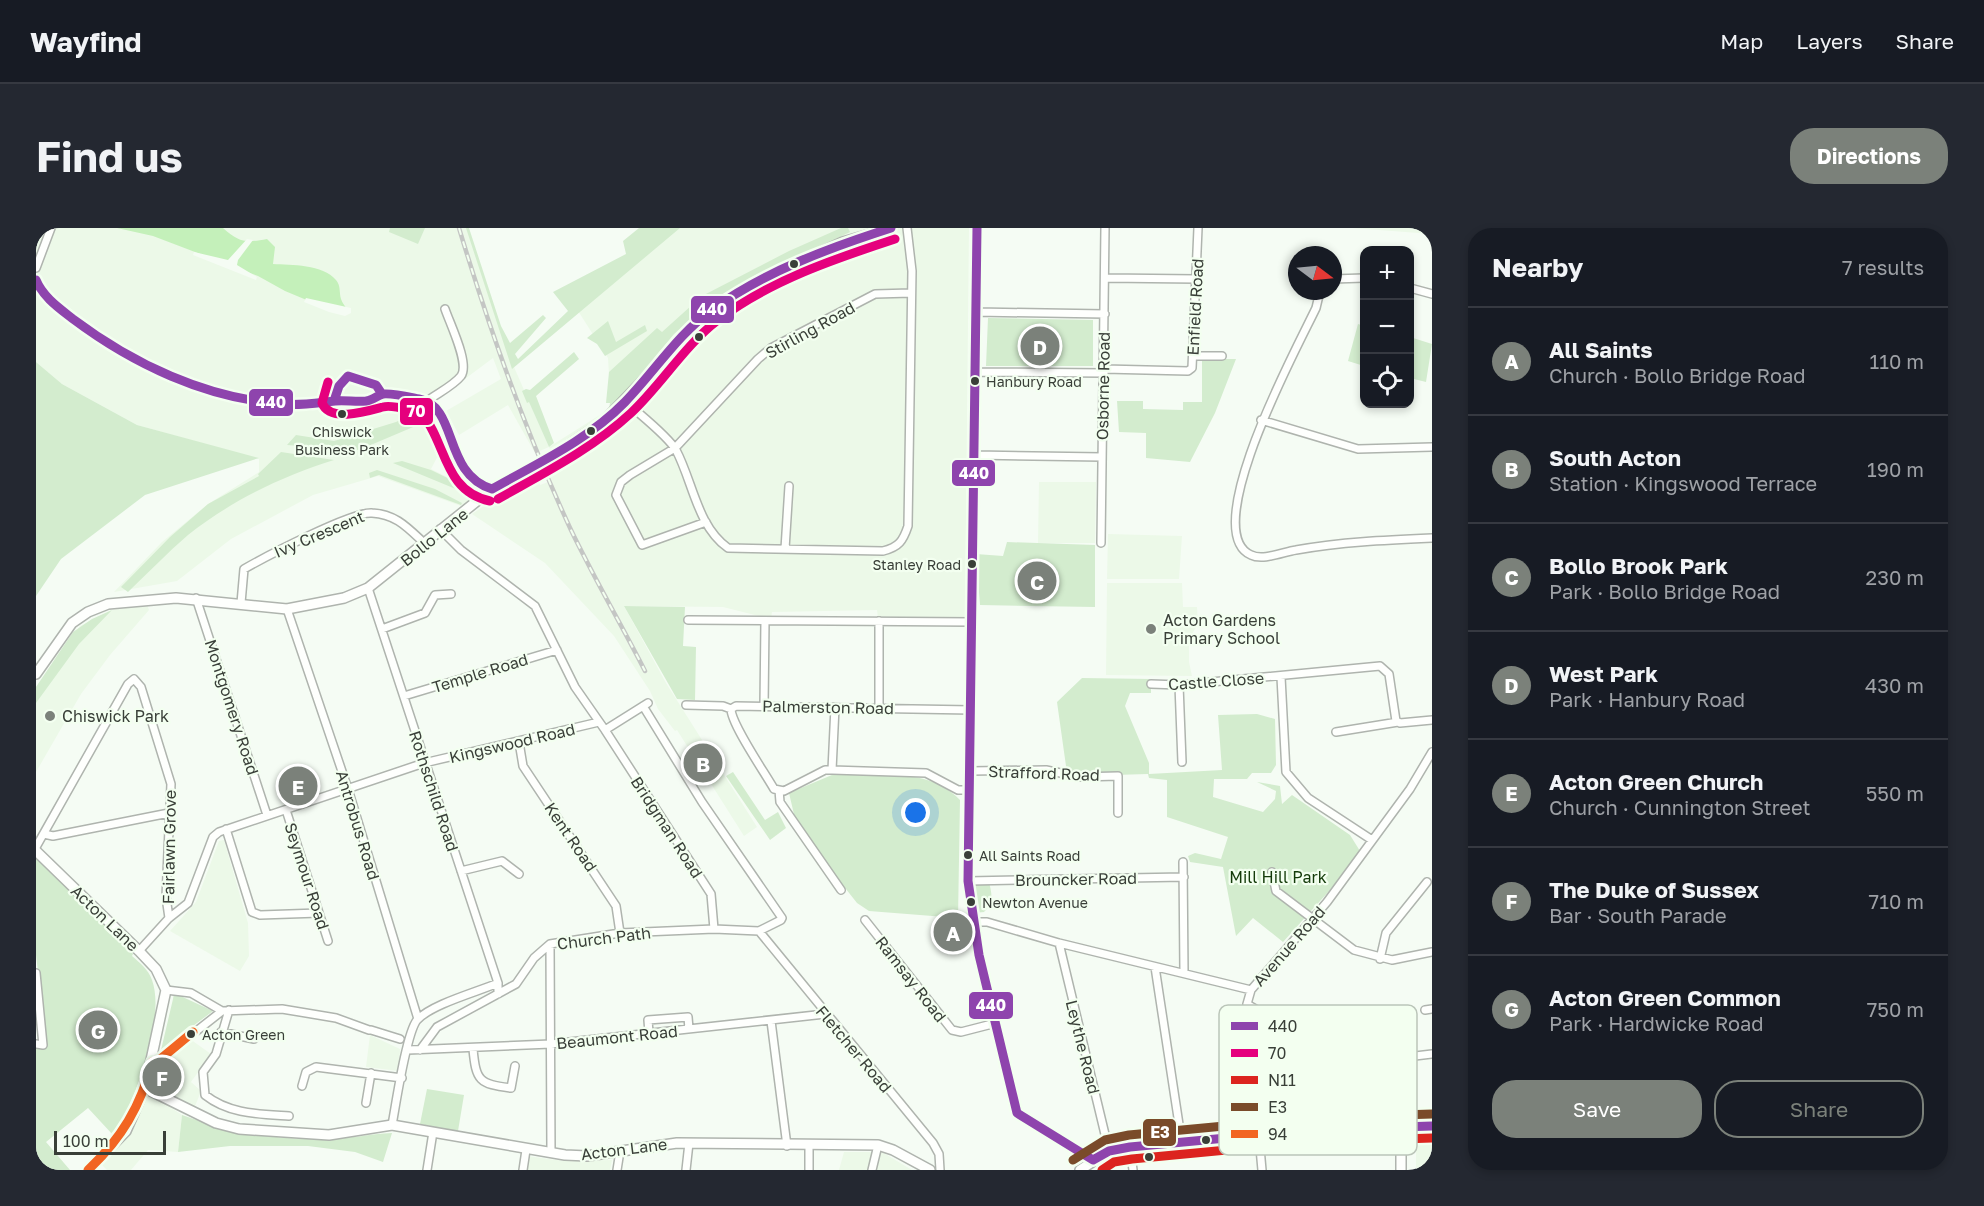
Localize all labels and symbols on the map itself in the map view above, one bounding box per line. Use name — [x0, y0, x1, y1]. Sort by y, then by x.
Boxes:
north arrow — [1288, 246, 1342, 300]
unlabelled marker — [788, 258, 800, 270]
street label: Enfield Road — [1182, 258, 1208, 356]
line badge: 440 — [690, 295, 735, 324]
street label: Stirling Road — [762, 297, 858, 363]
text: 440 — [697, 299, 727, 319]
pin: D — [1020, 324, 1060, 368]
unlabelled marker — [693, 331, 705, 343]
street label: Osborne Road — [1092, 332, 1114, 440]
place label: Hanbury Road — [986, 373, 1082, 390]
marker: Hanbury Road — [969, 375, 981, 387]
line badge: 440 — [248, 388, 294, 417]
text: 440 — [256, 392, 286, 412]
line badge: 70 — [399, 397, 434, 426]
text: 70 — [406, 401, 426, 421]
marker: Chiswick Business Park — [336, 408, 348, 420]
place label: Chiswick Business Park — [295, 423, 389, 458]
unlabelled marker — [585, 425, 597, 437]
line badge: 440 — [951, 459, 996, 487]
text: 440 — [959, 463, 989, 483]
street label: Bollo Lane — [396, 504, 472, 570]
street label: Ivy Crescent — [271, 506, 367, 562]
place label: Stanley Road — [872, 556, 961, 573]
marker: Stanley Road — [966, 558, 978, 570]
pin: C — [1018, 558, 1056, 604]
place label: Acton Gardens Primary School — [1163, 610, 1280, 648]
marker: Acton Gardens Primary School — [1144, 622, 1158, 636]
street label: Montgomery Road — [201, 637, 263, 777]
street label: Temple Road — [430, 649, 530, 697]
street label: Castle Close — [1167, 668, 1265, 694]
street label: Palmerston Road — [762, 696, 894, 718]
place label: Chiswick Park — [62, 706, 169, 726]
marker: Chiswick Park — [43, 709, 57, 723]
street label: Kingswood Road — [447, 719, 577, 767]
street label: Rothschild Road — [405, 728, 463, 854]
pin: B — [684, 740, 722, 786]
street label: Strafford Road — [988, 761, 1100, 785]
pin: E — [278, 764, 318, 808]
street label: Antrobus Road — [332, 768, 384, 882]
street label: Bridgman Road — [627, 772, 707, 882]
street label: Fairlawn Grove — [158, 790, 180, 904]
your location — [901, 798, 930, 827]
street label: Kent Road — [541, 799, 601, 875]
street label: Seymour Road — [280, 820, 334, 932]
place label: All Saints Road — [979, 847, 1080, 864]
marker: All Saints Road — [962, 849, 974, 861]
park label: Mill Hill Park — [1229, 867, 1327, 887]
street label: Brouncker Road — [1015, 868, 1137, 890]
street label: Acton Lane — [67, 881, 143, 955]
place label: Newton Avenue — [982, 894, 1088, 911]
marker: Newton Avenue — [965, 896, 977, 908]
street label: Avenue Road — [1249, 902, 1329, 990]
pin: A — [934, 910, 972, 954]
street label: Church Path — [556, 922, 652, 954]
street label: Ramsay Road — [871, 932, 951, 1026]
line badge: 440 — [968, 991, 1014, 1020]
text: 440 — [976, 995, 1006, 1015]
street label: Leythe Road — [1062, 998, 1104, 1096]
street label: Fletcher Road — [812, 1001, 896, 1097]
legend — [1219, 1005, 1417, 1155]
pin: G — [78, 1008, 118, 1052]
text: 440 — [1268, 1016, 1297, 1036]
street label: Beaumont Road — [555, 1021, 679, 1053]
place label: Acton Green — [202, 1026, 285, 1043]
marker: Acton Green — [185, 1028, 197, 1040]
text: 70 — [1268, 1043, 1286, 1063]
pin: F — [142, 1054, 182, 1100]
text: N11 — [1268, 1070, 1296, 1090]
text: E3 — [1268, 1097, 1287, 1117]
line badge: E3 — [1142, 1118, 1177, 1147]
text: E3 — [1150, 1122, 1170, 1142]
text: 94 — [1268, 1124, 1287, 1144]
scale bar — [54, 1128, 166, 1156]
street label: Acton Lane — [580, 1134, 668, 1164]
unlabelled marker — [1200, 1134, 1212, 1146]
unlabelled marker — [1143, 1151, 1155, 1163]

